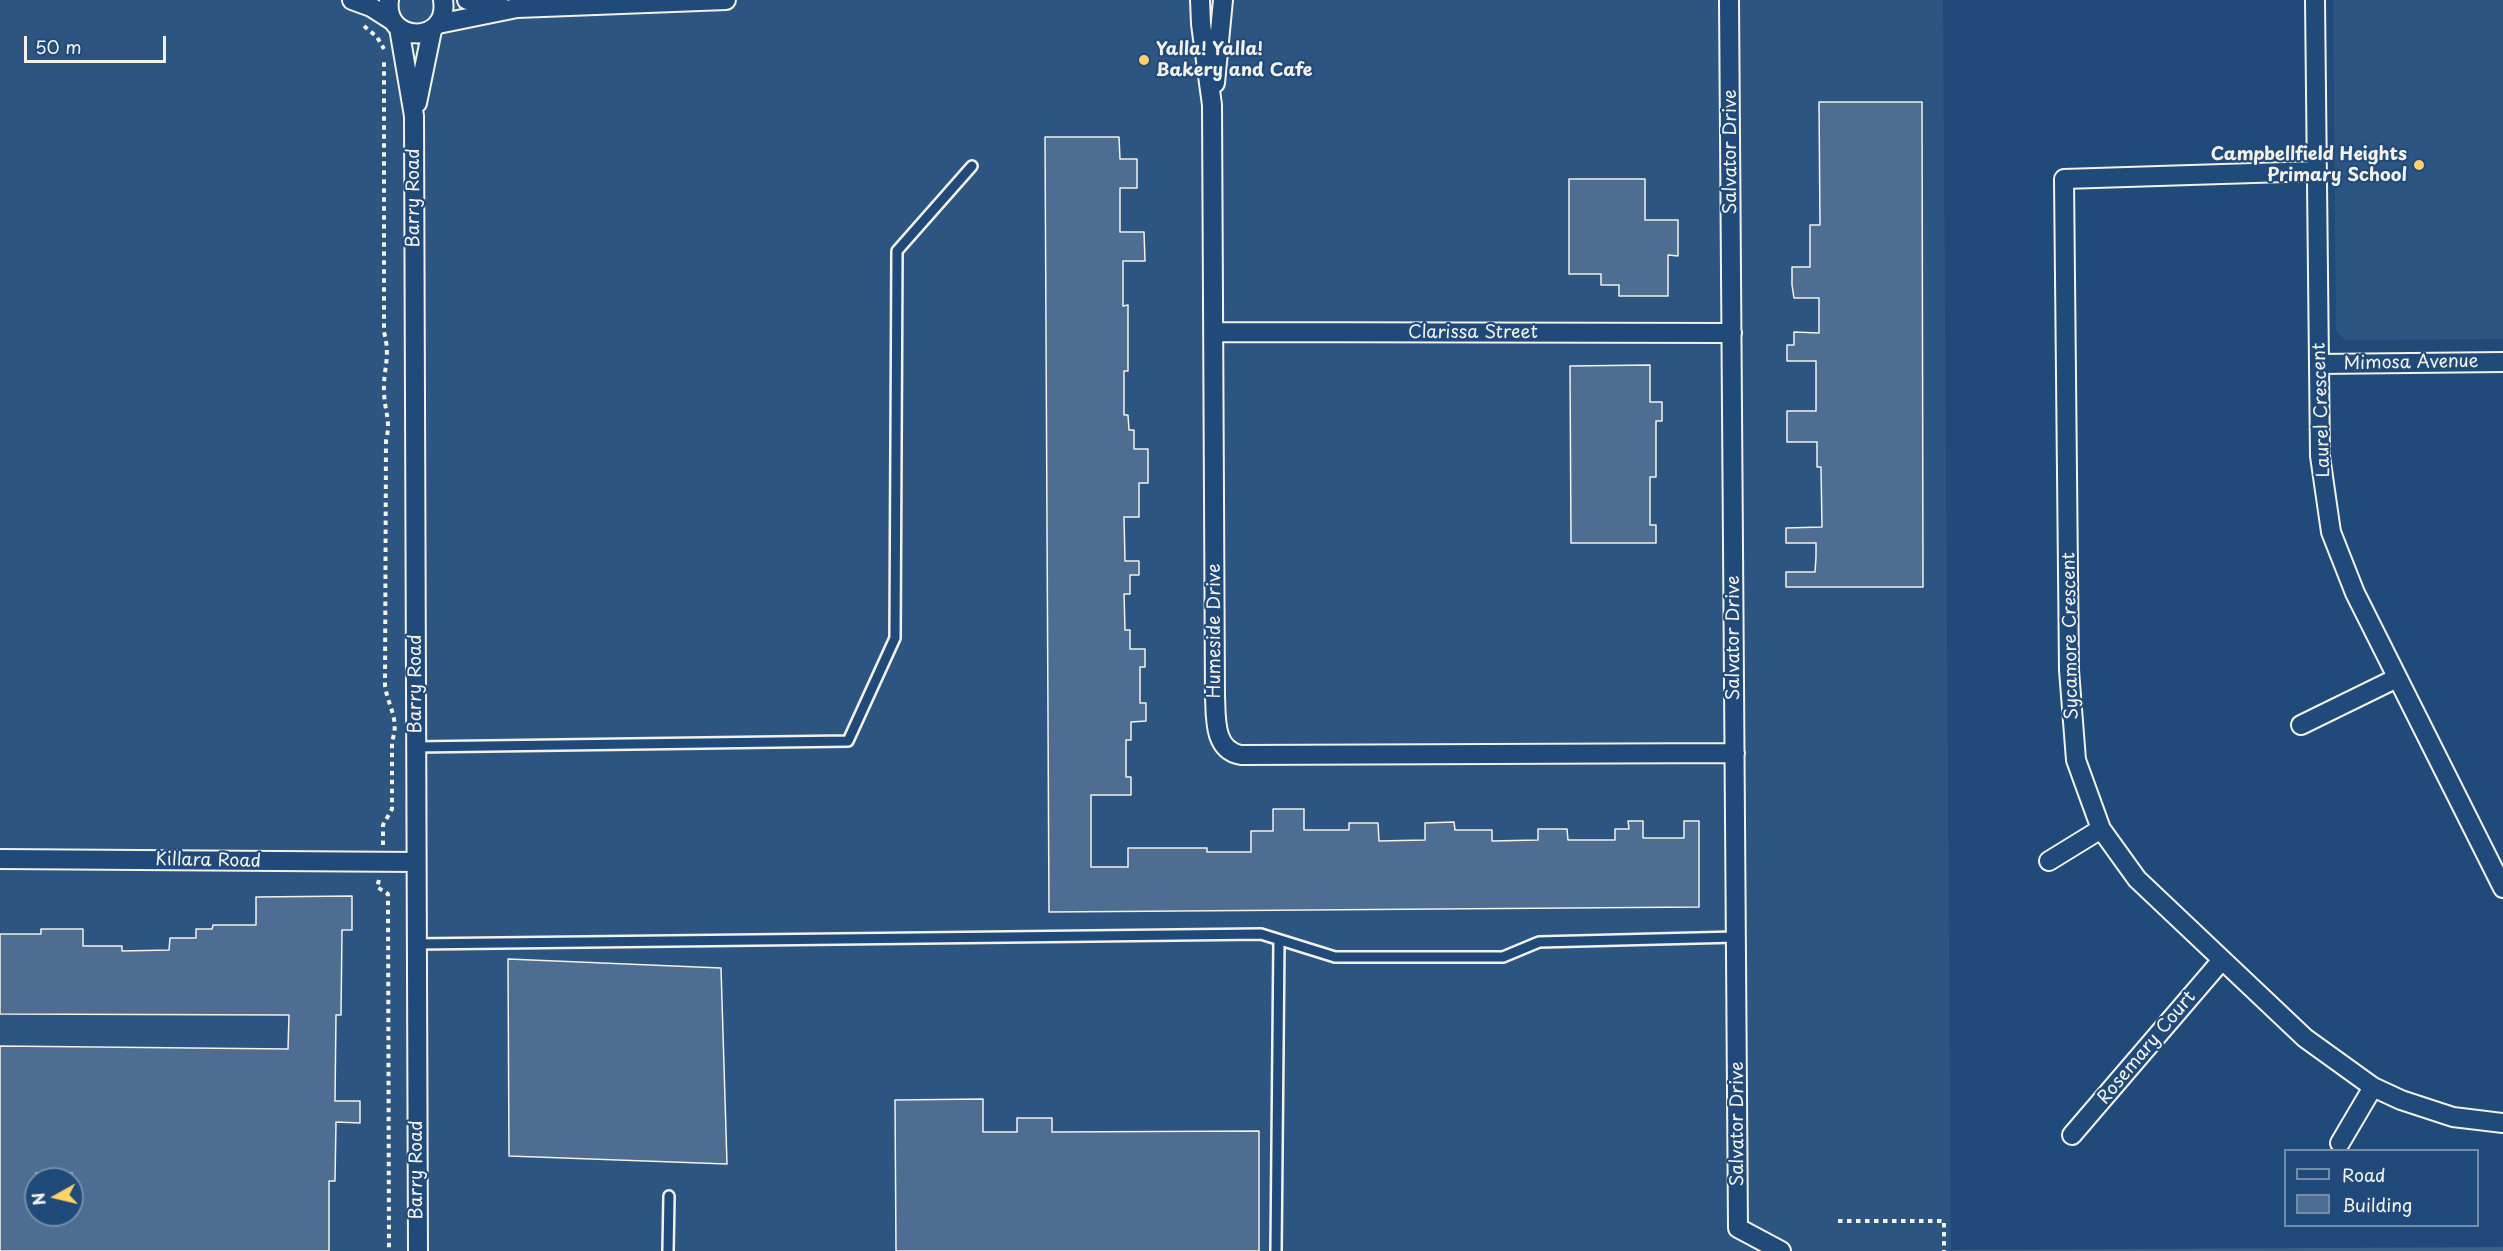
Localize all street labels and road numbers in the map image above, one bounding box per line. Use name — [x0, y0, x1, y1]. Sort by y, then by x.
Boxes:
street label: Salvator Drive — [1720, 89, 1742, 215]
street label: Barry Road — [403, 148, 425, 248]
street label: Clarissa Street — [1408, 322, 1538, 344]
street label: Laurel Crescent — [2309, 342, 2335, 478]
street label: Mimosa Avenue — [2343, 351, 2479, 375]
street label: Sycamore Crescent — [2059, 552, 2083, 720]
street label: Humeside Drive — [1204, 564, 1226, 698]
street label: Salvator Drive — [1723, 575, 1745, 701]
street label: Barry Road — [405, 634, 427, 734]
street label: Killara Road — [155, 849, 261, 873]
street label: Rosemary Court — [2093, 987, 2201, 1109]
street label: Salvator Drive — [1727, 1061, 1749, 1187]
street label: Barry Road — [406, 1120, 428, 1220]

